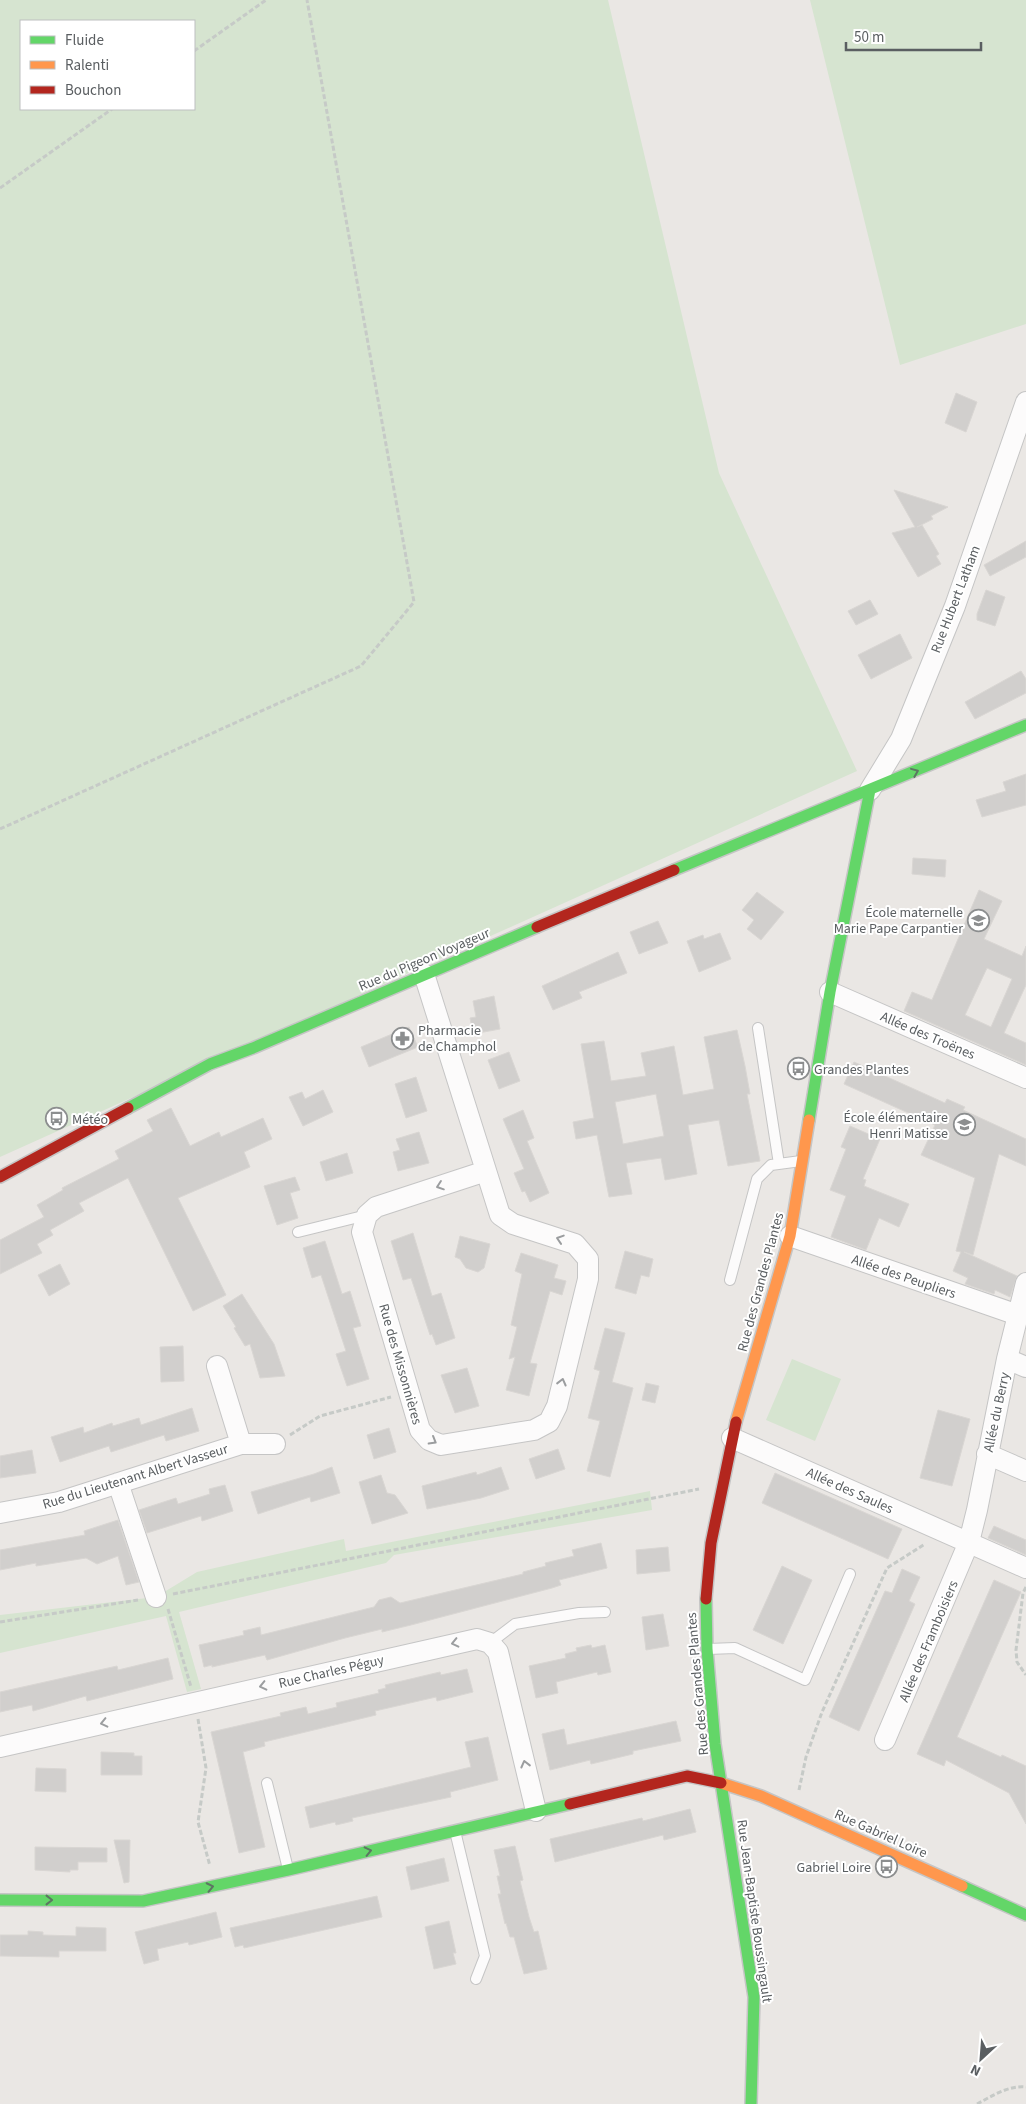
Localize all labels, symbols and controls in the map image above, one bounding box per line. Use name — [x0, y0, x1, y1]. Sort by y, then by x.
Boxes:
legend — [20, 20, 195, 110]
scale bar — [846, 20, 981, 52]
text: 50 m — [854, 27, 884, 48]
text: Fluide — [65, 30, 104, 51]
text: Ralenti — [65, 55, 109, 76]
text: Bouchon — [65, 80, 121, 101]
street label: Rue Hubert Latham — [926, 543, 986, 656]
one-way arrow — [910, 767, 919, 778]
place label: École maternelle Marie Pape Carpantier — [834, 903, 963, 939]
school or university icon: École maternelle Marie Pape Carpantier — [967, 908, 991, 932]
street label: Rue du Pigeon Voyageur — [356, 923, 493, 997]
street label: Allée des Troënes — [877, 1007, 978, 1065]
place label: Pharmacie de Champhol — [418, 1021, 497, 1057]
pharmacy icon: Pharmacie de Champhol — [390, 1026, 414, 1050]
bus stop icon: Grandes Plantes — [786, 1057, 810, 1081]
place label: Grandes Plantes — [814, 1060, 909, 1080]
bus stop icon: Météo — [44, 1107, 68, 1131]
place label: École élémentaire Henri Matisse — [844, 1108, 948, 1144]
place label: Météo — [72, 1110, 108, 1130]
school or university icon: École élémentaire Henri Matisse — [952, 1113, 976, 1137]
one-way arrow — [436, 1180, 444, 1190]
street label: Rue des Grandes Plantes — [733, 1210, 789, 1354]
one-way arrow — [556, 1235, 565, 1245]
street label: Allée des Peupliers — [849, 1250, 959, 1304]
street label: Rue des Missonnières — [373, 1301, 427, 1427]
street label: Allée du Berry — [979, 1370, 1015, 1454]
one-way arrow — [557, 1379, 567, 1387]
one-way arrow — [428, 1434, 437, 1444]
street label: Rue du Lieutenant Albert Vasseur — [40, 1439, 231, 1515]
street label: Allée des Saules — [803, 1463, 896, 1519]
street label: Allée des Framboisiers — [894, 1577, 964, 1705]
street label: Rue des Grandes Plantes — [682, 1611, 714, 1756]
one-way arrow — [451, 1638, 460, 1648]
street label: Rue Charles Péguy — [277, 1650, 386, 1694]
one-way arrow — [258, 1681, 267, 1691]
one-way arrow — [100, 1717, 109, 1728]
one-way arrow — [520, 1759, 531, 1768]
street label: Rue Gabriel Loire — [831, 1804, 930, 1863]
street label: Rue Jean-Baptiste Boussingault — [731, 1818, 777, 2004]
one-way arrow — [364, 1846, 373, 1857]
bus stop icon: Gabriel Loire — [875, 1855, 899, 1879]
place label: Gabriel Loire — [797, 1858, 871, 1878]
one-way arrow — [205, 1882, 214, 1893]
one-way arrow — [45, 1895, 53, 1906]
north arrow — [956, 2034, 1006, 2084]
text: N — [967, 2059, 984, 2081]

